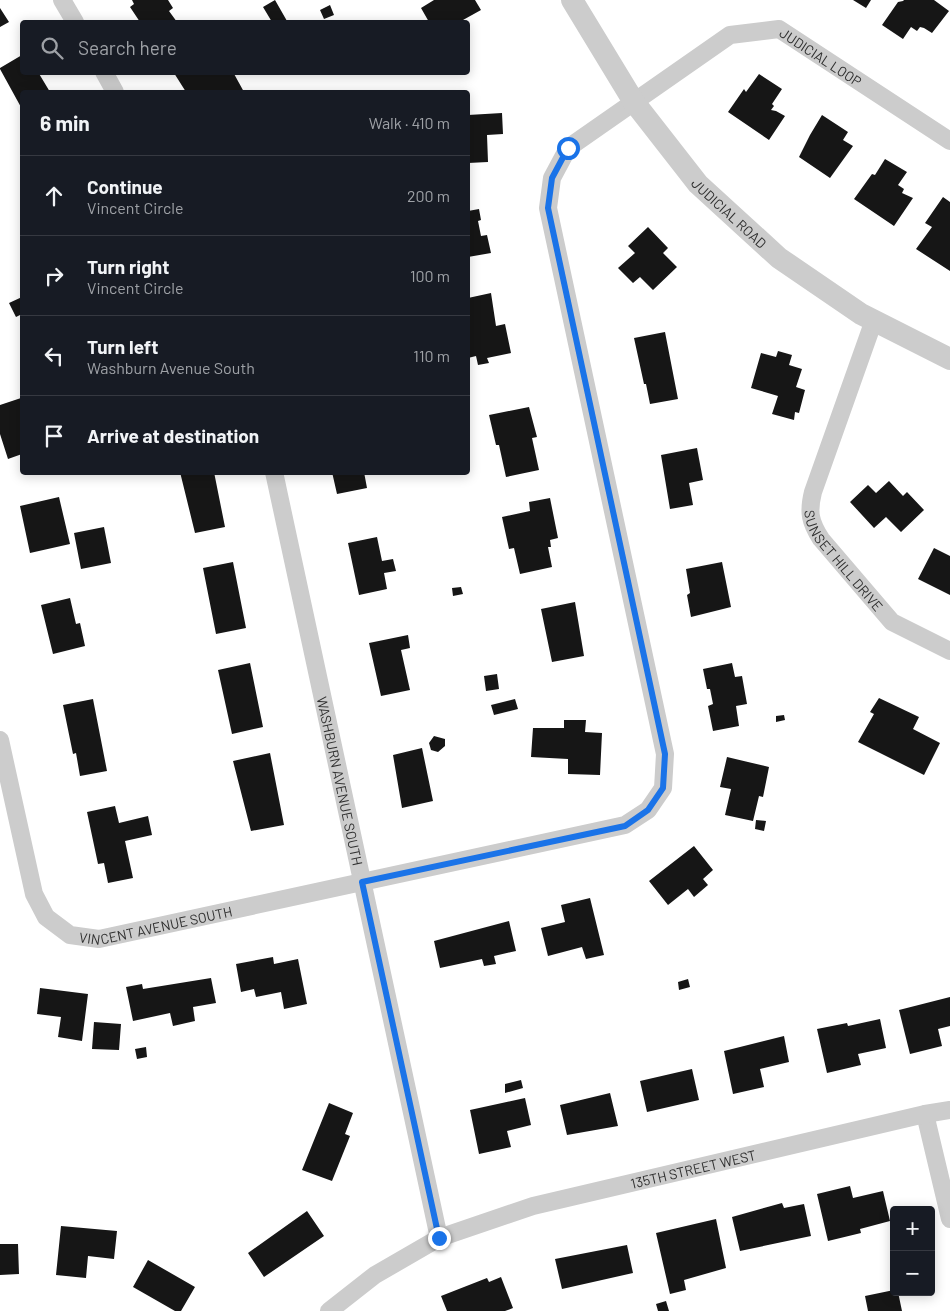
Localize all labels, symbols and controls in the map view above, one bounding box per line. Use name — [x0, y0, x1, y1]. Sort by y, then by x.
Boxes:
search box — [20, 20, 470, 75]
street label: JUDICIAL LOOP — [777, 23, 865, 89]
icon: search — [38, 34, 66, 62]
text: Search here — [78, 36, 177, 59]
text: 6 min — [40, 110, 90, 135]
text: Walk · 410 m — [369, 113, 450, 132]
route start — [557, 137, 580, 160]
text: Continue — [87, 175, 163, 198]
street label: JUDICIAL ROAD — [688, 175, 770, 251]
icon: ahead — [40, 182, 68, 210]
text: 200 m — [407, 186, 450, 205]
text: Vincent Circle — [87, 198, 184, 217]
text: Turn right — [87, 255, 169, 278]
icon: right — [40, 262, 68, 290]
text: 100 m — [410, 266, 450, 285]
text: Vincent Circle — [87, 278, 184, 297]
text: Turn left — [87, 335, 158, 358]
icon: left — [40, 342, 68, 370]
text: 110 m — [413, 346, 450, 365]
text: Washburn Avenue South — [87, 358, 255, 377]
icon: arrive — [40, 422, 68, 450]
text: Arrive at destination — [87, 424, 259, 447]
street label: SUNSET HILL DRIVE — [802, 509, 887, 614]
street label: WASHBURN AVENUE SOUTH — [314, 695, 367, 867]
street label: VINCENT AVENUE SOUTH — [78, 902, 234, 948]
street label: 135TH STREET WEST — [629, 1146, 757, 1191]
map controls — [890, 1206, 935, 1296]
button: + — [890, 1206, 935, 1251]
route end — [428, 1227, 451, 1250]
button: − — [890, 1251, 935, 1296]

